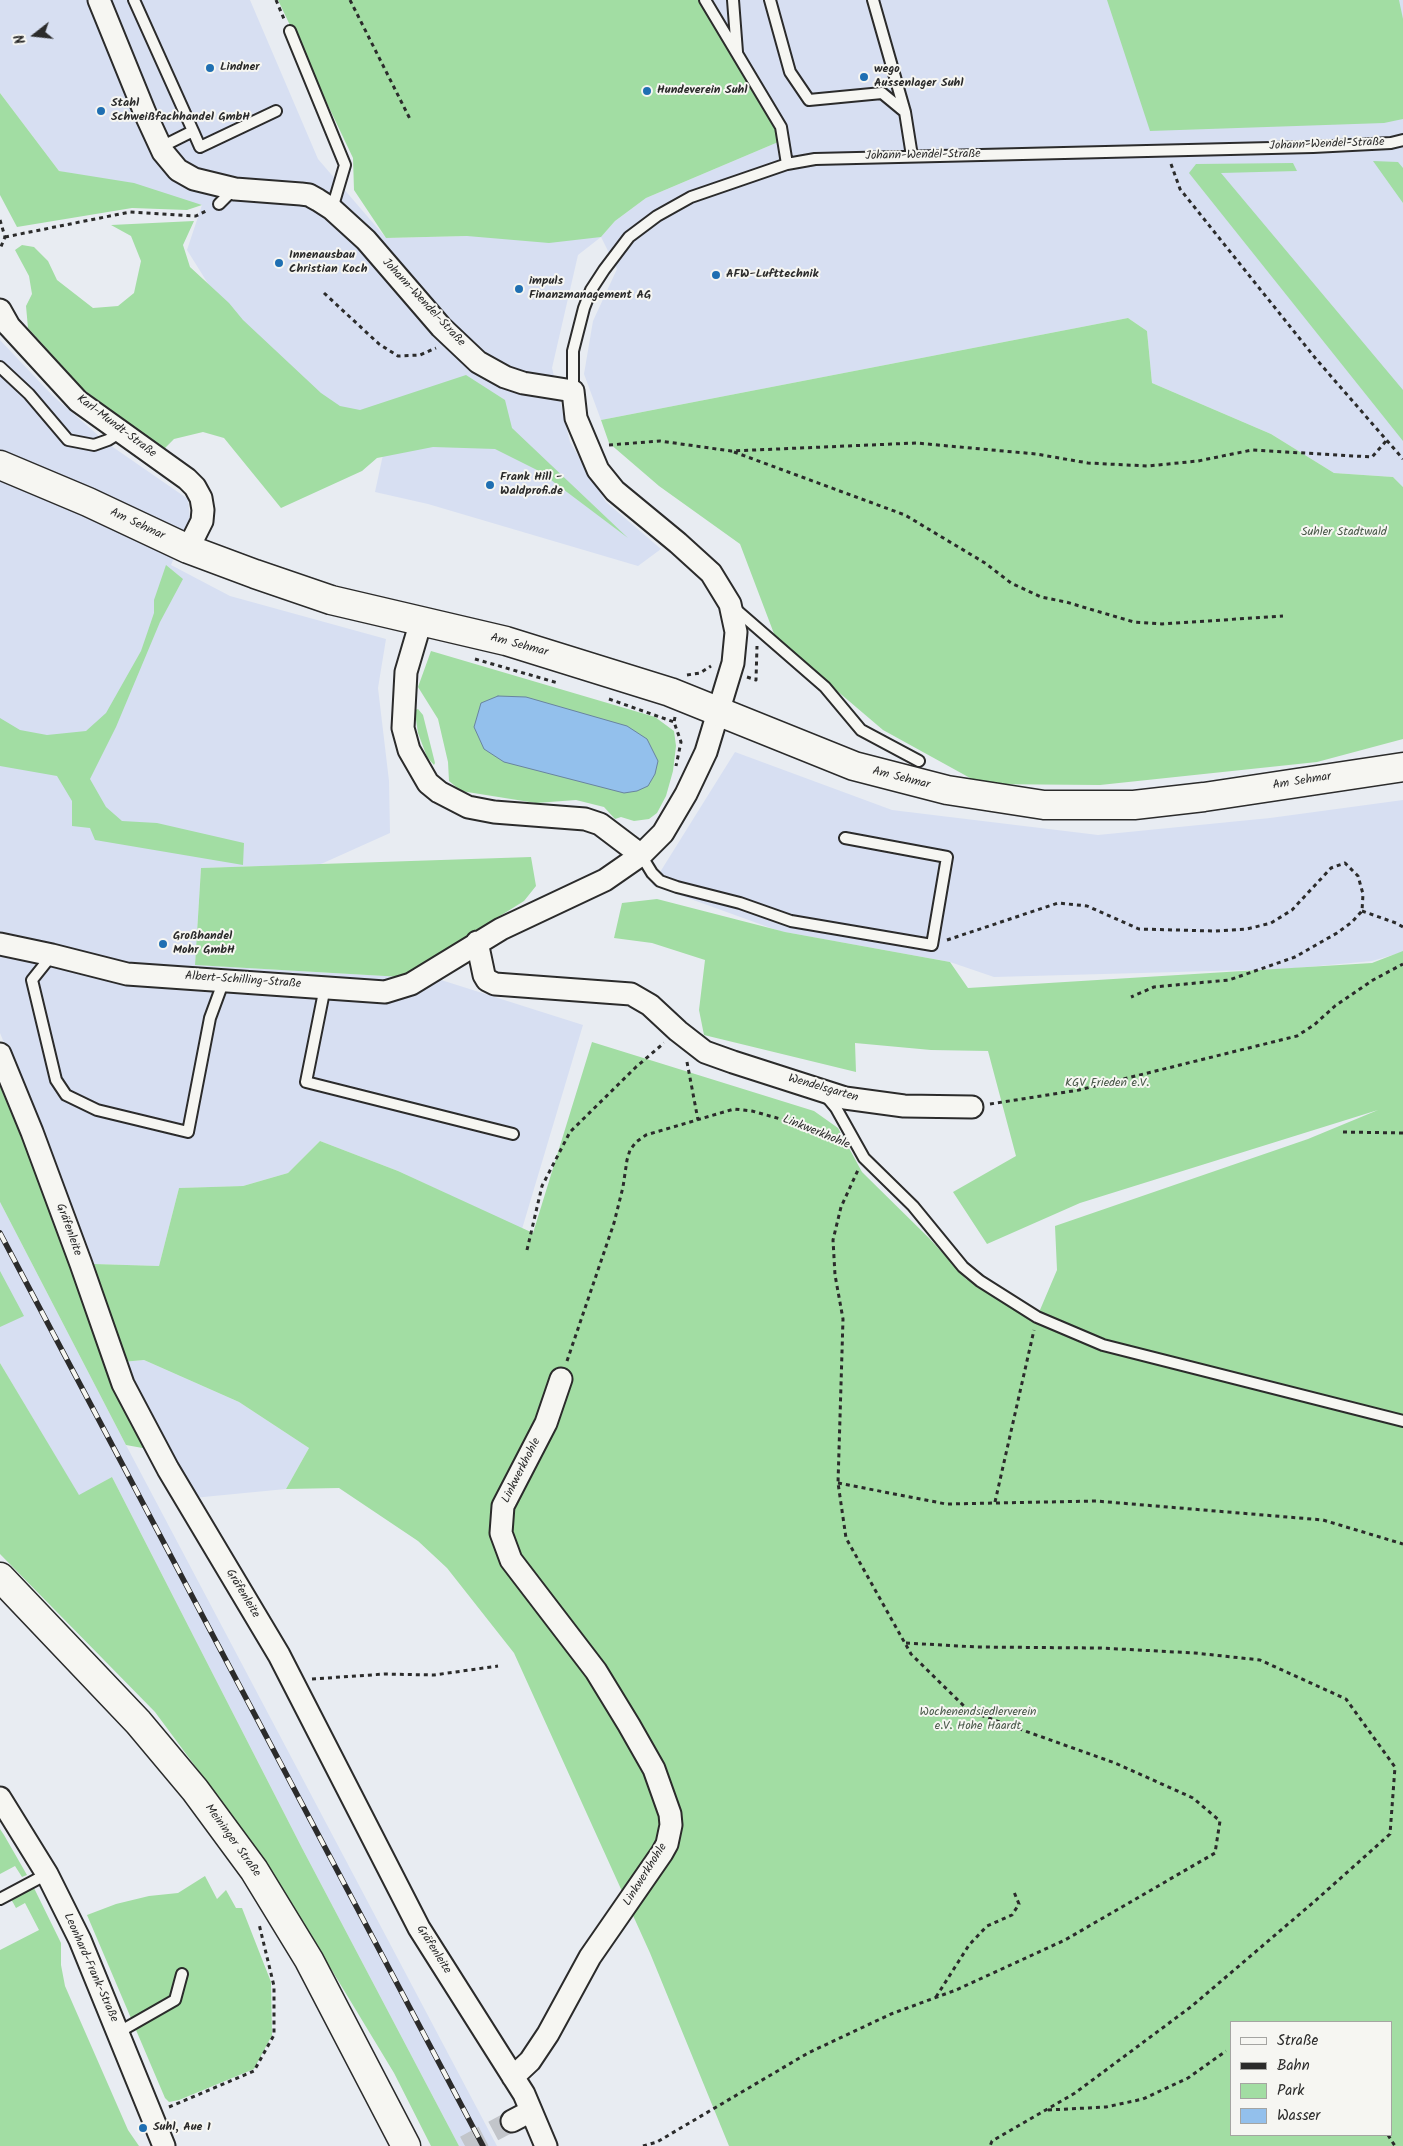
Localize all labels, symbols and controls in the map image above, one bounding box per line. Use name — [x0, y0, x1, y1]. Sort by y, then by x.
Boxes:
north arrow — [10, 10, 60, 60]
text: N — [9, 32, 32, 46]
place label: Lindner — [220, 61, 260, 75]
marker: Lindner — [204, 62, 216, 74]
place label: wego Aussenlager Suhl — [874, 63, 963, 91]
marker: wego Aussenlager Suhl — [858, 71, 870, 83]
place label: Hundeverein Suhl — [657, 84, 748, 98]
marker: Hundeverein Suhl — [641, 85, 653, 97]
place label: Stahl Schweißfachhandel GmbH — [111, 97, 250, 125]
marker: Stahl Schweißfachhandel GmbH — [95, 105, 107, 117]
street label: Johann-Wendel-Straße — [1269, 136, 1385, 154]
street label: Johann-Wendel-Straße — [865, 148, 981, 164]
place label: Innenausbau Christian Koch — [289, 249, 367, 277]
street label: Johann-Wendel-Straße — [378, 256, 468, 350]
marker: Innenausbau Christian Koch — [273, 257, 285, 269]
place label: AFW-Lufttechnik — [726, 268, 818, 282]
marker: AFW-Lufttechnik — [710, 269, 722, 281]
place label: impuls Finanzmanagement AG — [529, 275, 651, 303]
marker: impuls Finanzmanagement AG — [513, 283, 525, 295]
street label: Karl-Mundt-Straße — [73, 392, 159, 462]
place label: Frank Hill - Waldprofi.de — [500, 471, 563, 499]
marker: Frank Hill - Waldprofi.de — [484, 479, 496, 491]
street label: Am Sehmar — [107, 506, 167, 544]
park label: Suhler Stadtwald — [1301, 526, 1387, 540]
street label: Am Sehmar — [489, 631, 549, 661]
street label: Am Sehmar — [871, 765, 931, 793]
street label: Am Sehmar — [1272, 770, 1332, 794]
place label: Großhandel Mohr GmbH — [173, 930, 235, 958]
marker: Großhandel Mohr GmbH — [157, 938, 169, 950]
street label: Albert-Schilling-Straße — [184, 970, 302, 992]
street label: Wendelsgarten — [786, 1072, 860, 1106]
park label: KGV Frieden e.V. — [1065, 1077, 1149, 1091]
street label: Linkwerkhohle — [780, 1113, 852, 1153]
street label: Gräfenleite — [52, 1202, 84, 1258]
street label: Linkwerkhohle — [499, 1436, 545, 1506]
street label: Gräfenleite — [222, 1567, 262, 1621]
park label: Wochenendsiedlerverein e.V. Hohe Haardt — [920, 1706, 1036, 1734]
street label: Meininger Straße — [201, 1802, 263, 1880]
street label: Linkwerkhohle — [621, 1841, 671, 1909]
street label: Leonhard-Frank-Straße — [59, 1911, 121, 2025]
street label: Gräfenleite — [412, 1923, 454, 1977]
legend — [1230, 2021, 1393, 2136]
text: Straße — [1277, 2029, 1318, 2053]
text: Bahn — [1277, 2054, 1310, 2078]
text: Park — [1277, 2079, 1304, 2103]
text: Wasser — [1277, 2104, 1320, 2128]
place label: Suhl, Aue 1 — [153, 2121, 211, 2135]
marker: Suhl, Aue 1 — [137, 2122, 149, 2134]

